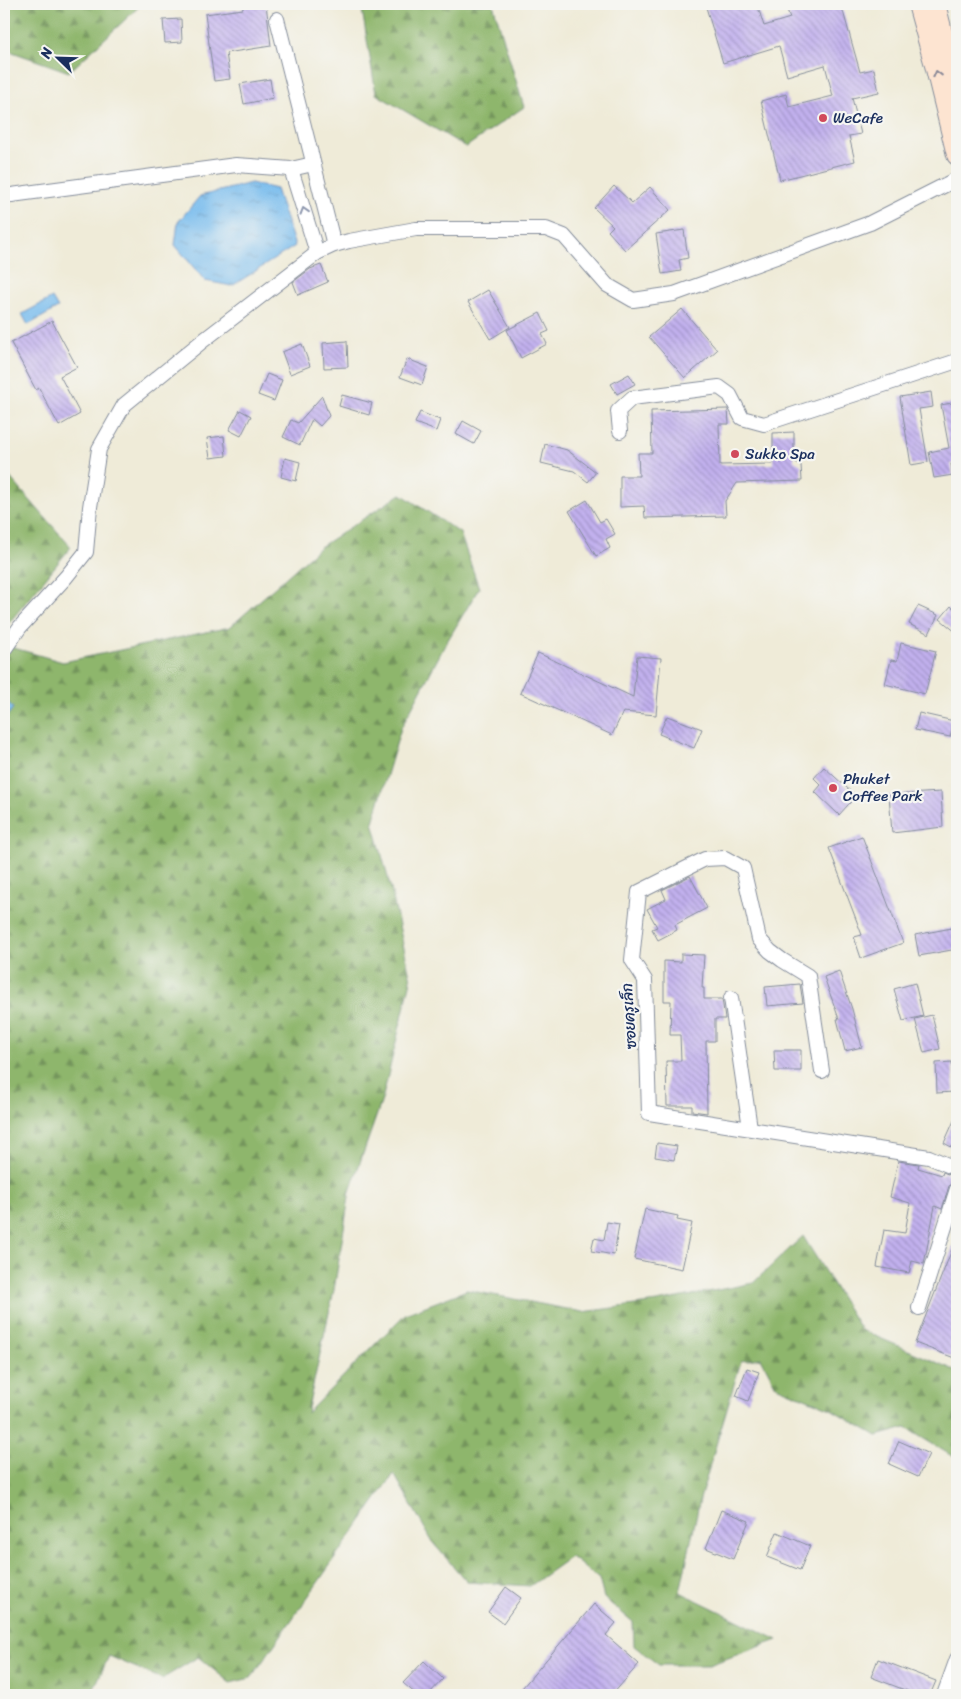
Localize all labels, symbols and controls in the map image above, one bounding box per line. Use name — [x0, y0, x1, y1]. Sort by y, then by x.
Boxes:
north arrow — [32, 32, 82, 82]
text: N — [33, 43, 60, 63]
one-way arrow — [932, 69, 943, 78]
place label: WeCafe — [833, 105, 883, 131]
marker: WeCafe — [817, 112, 829, 124]
one-way arrow — [299, 208, 309, 216]
place label: Sukko Spa — [745, 441, 815, 467]
marker: Sukko Spa — [729, 448, 741, 460]
place label: Phuket Coffee Park — [843, 766, 923, 809]
marker: Phuket Coffee Park — [827, 782, 839, 794]
street label: ซอยครูเล็ก — [614, 982, 644, 1050]

